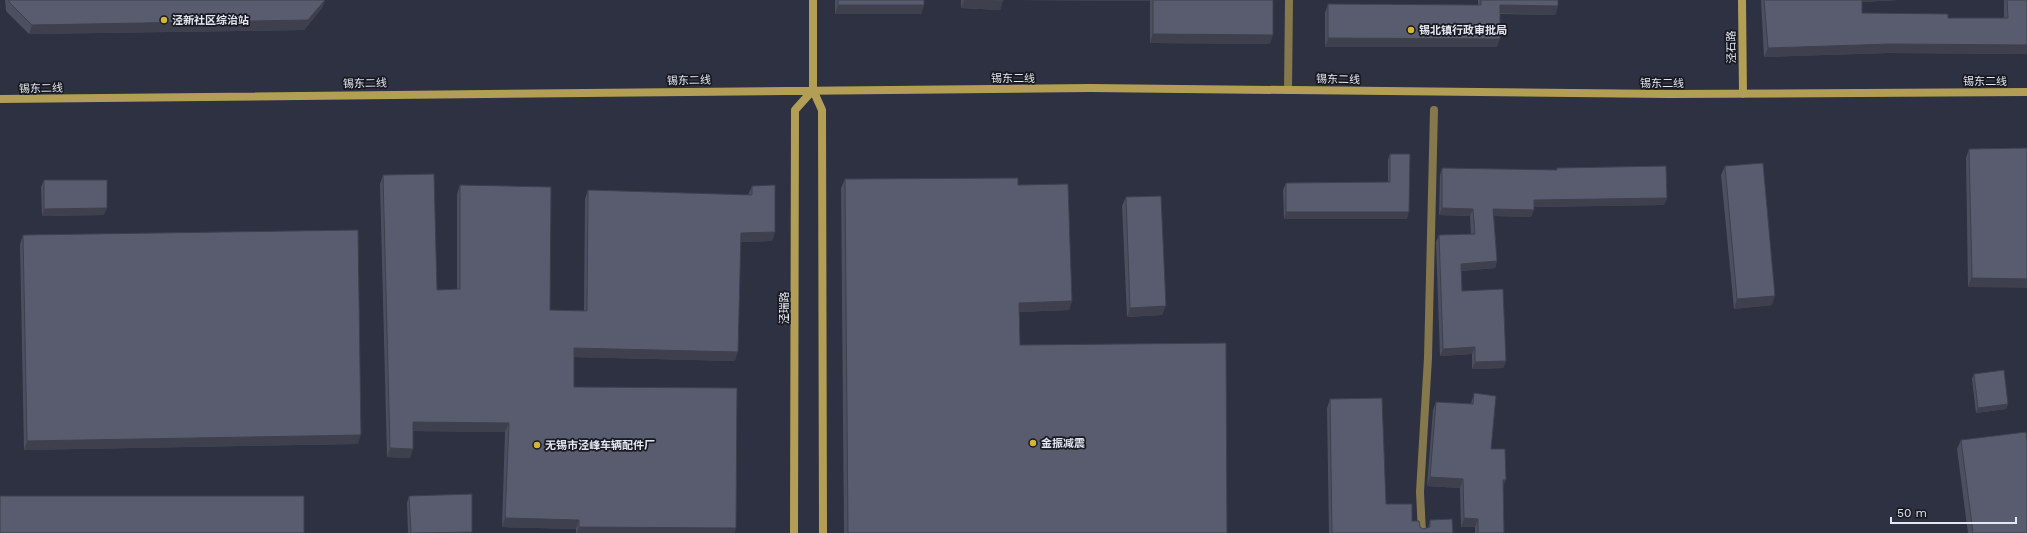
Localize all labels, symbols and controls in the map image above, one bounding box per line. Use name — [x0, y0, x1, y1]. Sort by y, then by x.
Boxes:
place label: 泾新社区综治站 — [172, 14, 249, 27]
marker: 泾新社区综治站 — [159, 15, 169, 25]
place label: 锡北镇行政审批局 — [1419, 24, 1507, 37]
marker: 锡北镇行政审批局 — [1406, 25, 1416, 35]
street label: 泾石路 — [1725, 30, 1738, 64]
street label: 锡东二线 — [991, 72, 1035, 85]
street label: 锡东二线 — [1316, 73, 1360, 86]
street label: 锡东二线 — [667, 74, 711, 87]
street label: 锡东二线 — [1963, 75, 2007, 88]
street label: 锡东二线 — [343, 77, 387, 90]
street label: 锡东二线 — [1640, 77, 1684, 90]
street label: 锡东二线 — [19, 82, 63, 95]
street label: 泾瑞路 — [778, 292, 791, 325]
place label: 金振减震 — [1041, 437, 1085, 450]
marker: 金振减震 — [1028, 438, 1038, 448]
place label: 无锡市泾峰车辆配件厂 — [545, 439, 655, 452]
marker: 无锡市泾峰车辆配件厂 — [532, 440, 542, 450]
scale bar — [1891, 499, 2016, 525]
text: 50 m — [1897, 506, 1927, 520]

